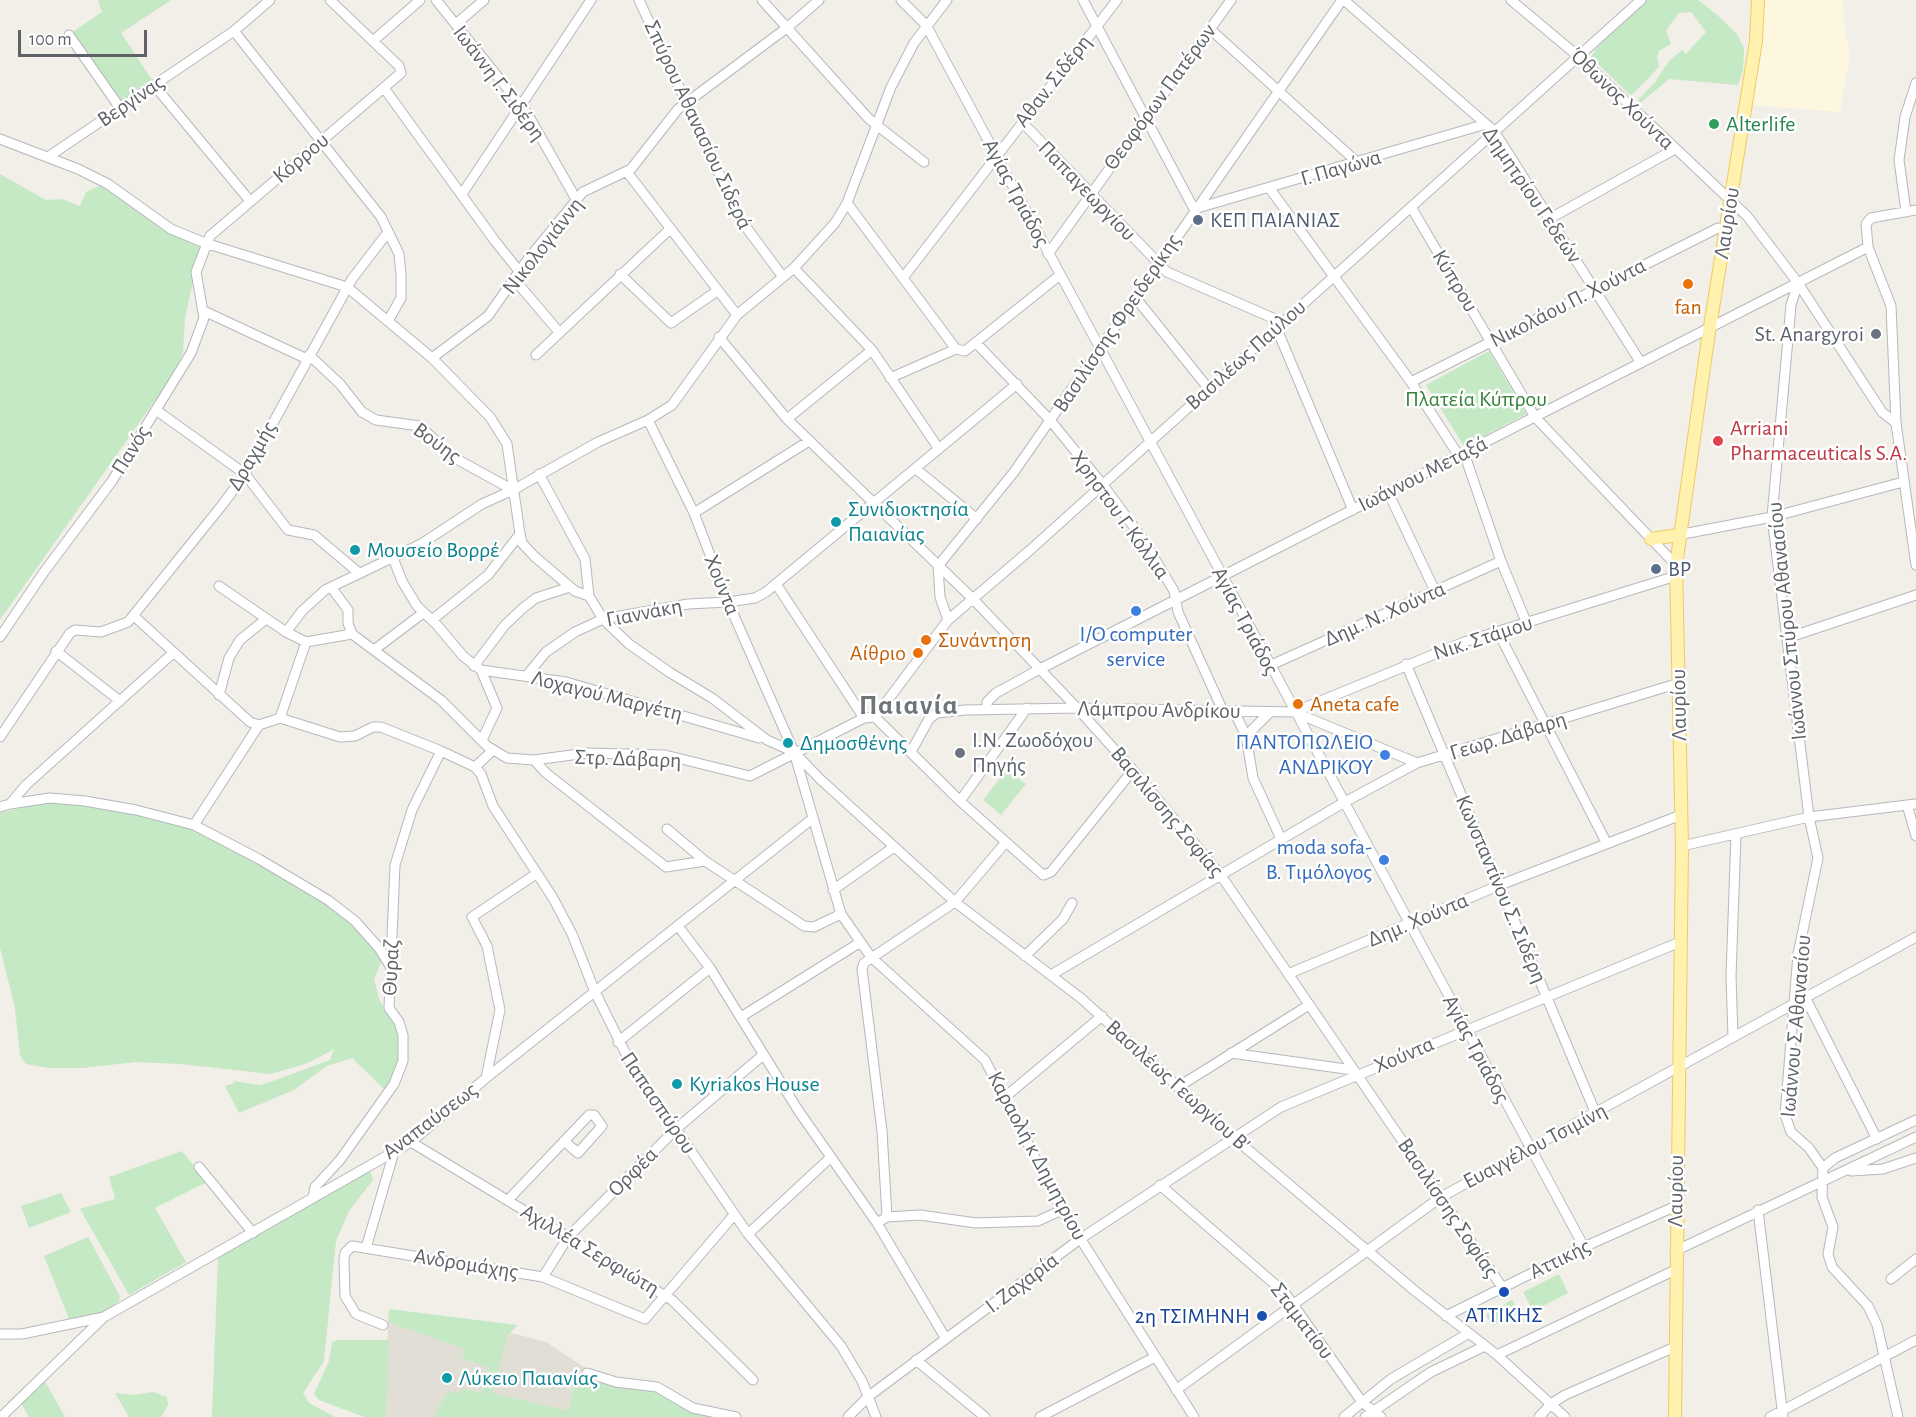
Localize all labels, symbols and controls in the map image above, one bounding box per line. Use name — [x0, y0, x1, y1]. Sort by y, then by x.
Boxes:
street label: Σπύρου Αθανασίου Σιδερά — [638, 16, 758, 234]
scale bar — [21, 18, 150, 56]
street label: Θεοφόρων Πατέρων — [1098, 19, 1222, 175]
street label: Ιωάννη Γ. Σιδέρη — [447, 20, 551, 146]
street label: Αθαν. Σιδέρη — [1009, 29, 1097, 133]
text: 100 m — [29, 31, 72, 49]
street label: Όθωνος Χούντα — [1564, 42, 1680, 156]
street label: Βεργίνας — [92, 69, 170, 133]
place label: Alterlife — [1726, 111, 1795, 137]
marker: Alterlife — [1707, 117, 1721, 131]
street label: Δημητρίου Γεδεών — [1477, 122, 1587, 268]
street label: Κόρρου — [268, 127, 334, 189]
street label: Αγίας Τριάδος — [976, 134, 1056, 252]
street label: Παπαγεωργίου — [1033, 135, 1141, 247]
street label: Γ. Παγώνα — [1298, 144, 1384, 192]
street label: Λαυρίου — [1708, 185, 1746, 261]
street label: Νικολογιάννη — [497, 192, 589, 300]
place label: ΚΕΠ ΠΑΙΑΝΙΑΣ — [1210, 207, 1340, 233]
marker: ΚΕΠ ΠΑΙΑΝΙΑΣ — [1191, 213, 1205, 227]
street label: Βασιλίσσης Φρειδερίκης — [1047, 229, 1187, 417]
street label: Κύπρου — [1426, 245, 1484, 317]
street label: Νικολάου Π. Χούντα — [1485, 252, 1651, 354]
marker: fan — [1681, 277, 1695, 291]
street label: Βασιλέως Παύλου — [1180, 294, 1312, 416]
place label: fan — [1674, 294, 1702, 320]
place label: St. Anargyroi — [1754, 321, 1864, 347]
marker: St. Anargyroi — [1869, 327, 1883, 341]
park label: Πλατεία Κύπρου — [1405, 386, 1547, 412]
place label: Arriani Pharmaceuticals S.A. — [1730, 415, 1907, 466]
street label: Δραχμής — [222, 417, 282, 495]
street label: Βούης — [408, 417, 466, 469]
street label: Πανός — [106, 421, 156, 479]
street label: Ιωάννου Μεταξά — [1354, 430, 1492, 518]
marker: Arriani Pharmaceuticals S.A. — [1711, 434, 1725, 448]
street label: Χρηστου Γ. Κόλλια — [1065, 446, 1175, 584]
place label: Συνιδιοκτησία Παιανίας — [848, 496, 969, 548]
street label: Ιωάννου Σπύρου Αθανασίου — [1761, 500, 1813, 742]
marker: Συνιδιοκτησία Παιανίας — [829, 515, 843, 529]
place label: Μουσείο Βορρέ — [367, 537, 500, 563]
marker: Μουσείο Βορρέ — [348, 543, 362, 557]
street label: Χούντα — [698, 551, 746, 619]
place label: BP — [1668, 556, 1691, 582]
street label: Αγίας Τριάδος — [1205, 562, 1285, 680]
marker: BP — [1649, 562, 1663, 576]
street label: Δημ. Ν. Χούντα — [1320, 575, 1450, 653]
street label: Γιαννάκη — [604, 593, 684, 633]
marker: I/O computer service — [1129, 604, 1143, 618]
street label: Νικ. Στάμου — [1430, 609, 1536, 667]
place label: I/O computer service — [1080, 621, 1192, 672]
place label: Συνάντηση — [938, 627, 1032, 653]
marker: Συνάντηση — [919, 633, 933, 647]
place label: Αίθριο — [850, 640, 906, 666]
marker: Αίθριο — [911, 646, 925, 660]
street label: Λοχαγού Μαργέτη — [529, 664, 685, 728]
street label: Λαυρίου — [1665, 669, 1693, 741]
district label: Παιανία — [859, 689, 959, 723]
place label: Aneta cafe — [1310, 691, 1399, 717]
street label: Λάμπρου Ανδρίκου — [1077, 695, 1241, 725]
marker: Aneta cafe — [1291, 697, 1305, 711]
street label: Γεωρ. Δάβαρη — [1446, 706, 1570, 766]
place label: Ι.Ν. Ζωοδόχου Πηγής — [972, 727, 1093, 778]
place label: ΠΑΝΤΟΠΩΛΕΙΟ ΑΝΔΡΙΚΟΥ — [1236, 729, 1373, 780]
place label: Δημοσθένης — [800, 730, 907, 756]
marker: Δημοσθένης — [781, 736, 795, 750]
street label: Βασιλίσσης Σοφίας — [1105, 741, 1229, 883]
street label: Στρ. Δάβαρη — [574, 744, 682, 774]
marker: Ι.Ν. Ζωοδόχου Πηγής — [953, 746, 967, 760]
marker: ΠΑΝΤΟΠΩΛΕΙΟ ΑΝΔΡΙΚΟΥ — [1378, 748, 1392, 762]
street label: Κωνσταντίνου Σ. Σιδέρη — [1449, 791, 1553, 987]
place label: moda sofa- Β. Τιμόλογος — [1266, 834, 1372, 885]
marker: moda sofa- Β. Τιμόλογος — [1377, 853, 1391, 867]
street label: Δημ. Χούντα — [1364, 887, 1472, 953]
street label: Ιωάννου Σ Αθανασίου — [1775, 934, 1817, 1118]
street label: Θυραζ — [376, 940, 406, 996]
street label: Αγίας Τριάδος — [1436, 990, 1516, 1108]
street label: Βασιλέως Γεωργίου Β' — [1100, 1014, 1256, 1158]
street label: Χούντα — [1370, 1031, 1438, 1079]
street label: Παπασπύρου — [614, 1047, 702, 1159]
street label: Καραολή κ Δημητρίου — [981, 1067, 1093, 1245]
place label: Kyriakos House — [689, 1071, 820, 1097]
street label: Αναπαύσεως — [377, 1077, 483, 1165]
marker: Kyriakos House — [670, 1077, 684, 1091]
street label: Ευαγγέλου Τσιμίνη — [1459, 1097, 1611, 1195]
street label: Βασιλίσσης Σοφίας — [1392, 1133, 1504, 1283]
street label: Ορφέα — [602, 1141, 664, 1203]
street label: Λαυρίου — [1662, 1155, 1690, 1227]
street label: Αχιλλέα Σερφιώτη — [516, 1198, 664, 1302]
street label: Αττικής — [1525, 1233, 1595, 1285]
street label: Ανδρομάχης — [412, 1243, 520, 1285]
street label: Ι. Ζαχαρία — [980, 1247, 1064, 1319]
street label: Σταματίου — [1264, 1277, 1340, 1365]
marker: ΑΤΤΙΚΗΣ — [1497, 1285, 1511, 1299]
place label: ΑΤΤΙΚΗΣ — [1465, 1302, 1543, 1328]
place label: 2η ΤΣΙΜΗΝΗ — [1135, 1303, 1250, 1329]
marker: 2η ΤΣΙΜΗΝΗ — [1255, 1309, 1269, 1323]
place label: Λύκειο Παιανίας — [459, 1365, 598, 1391]
marker: Λύκειο Παιανίας — [440, 1371, 454, 1385]

